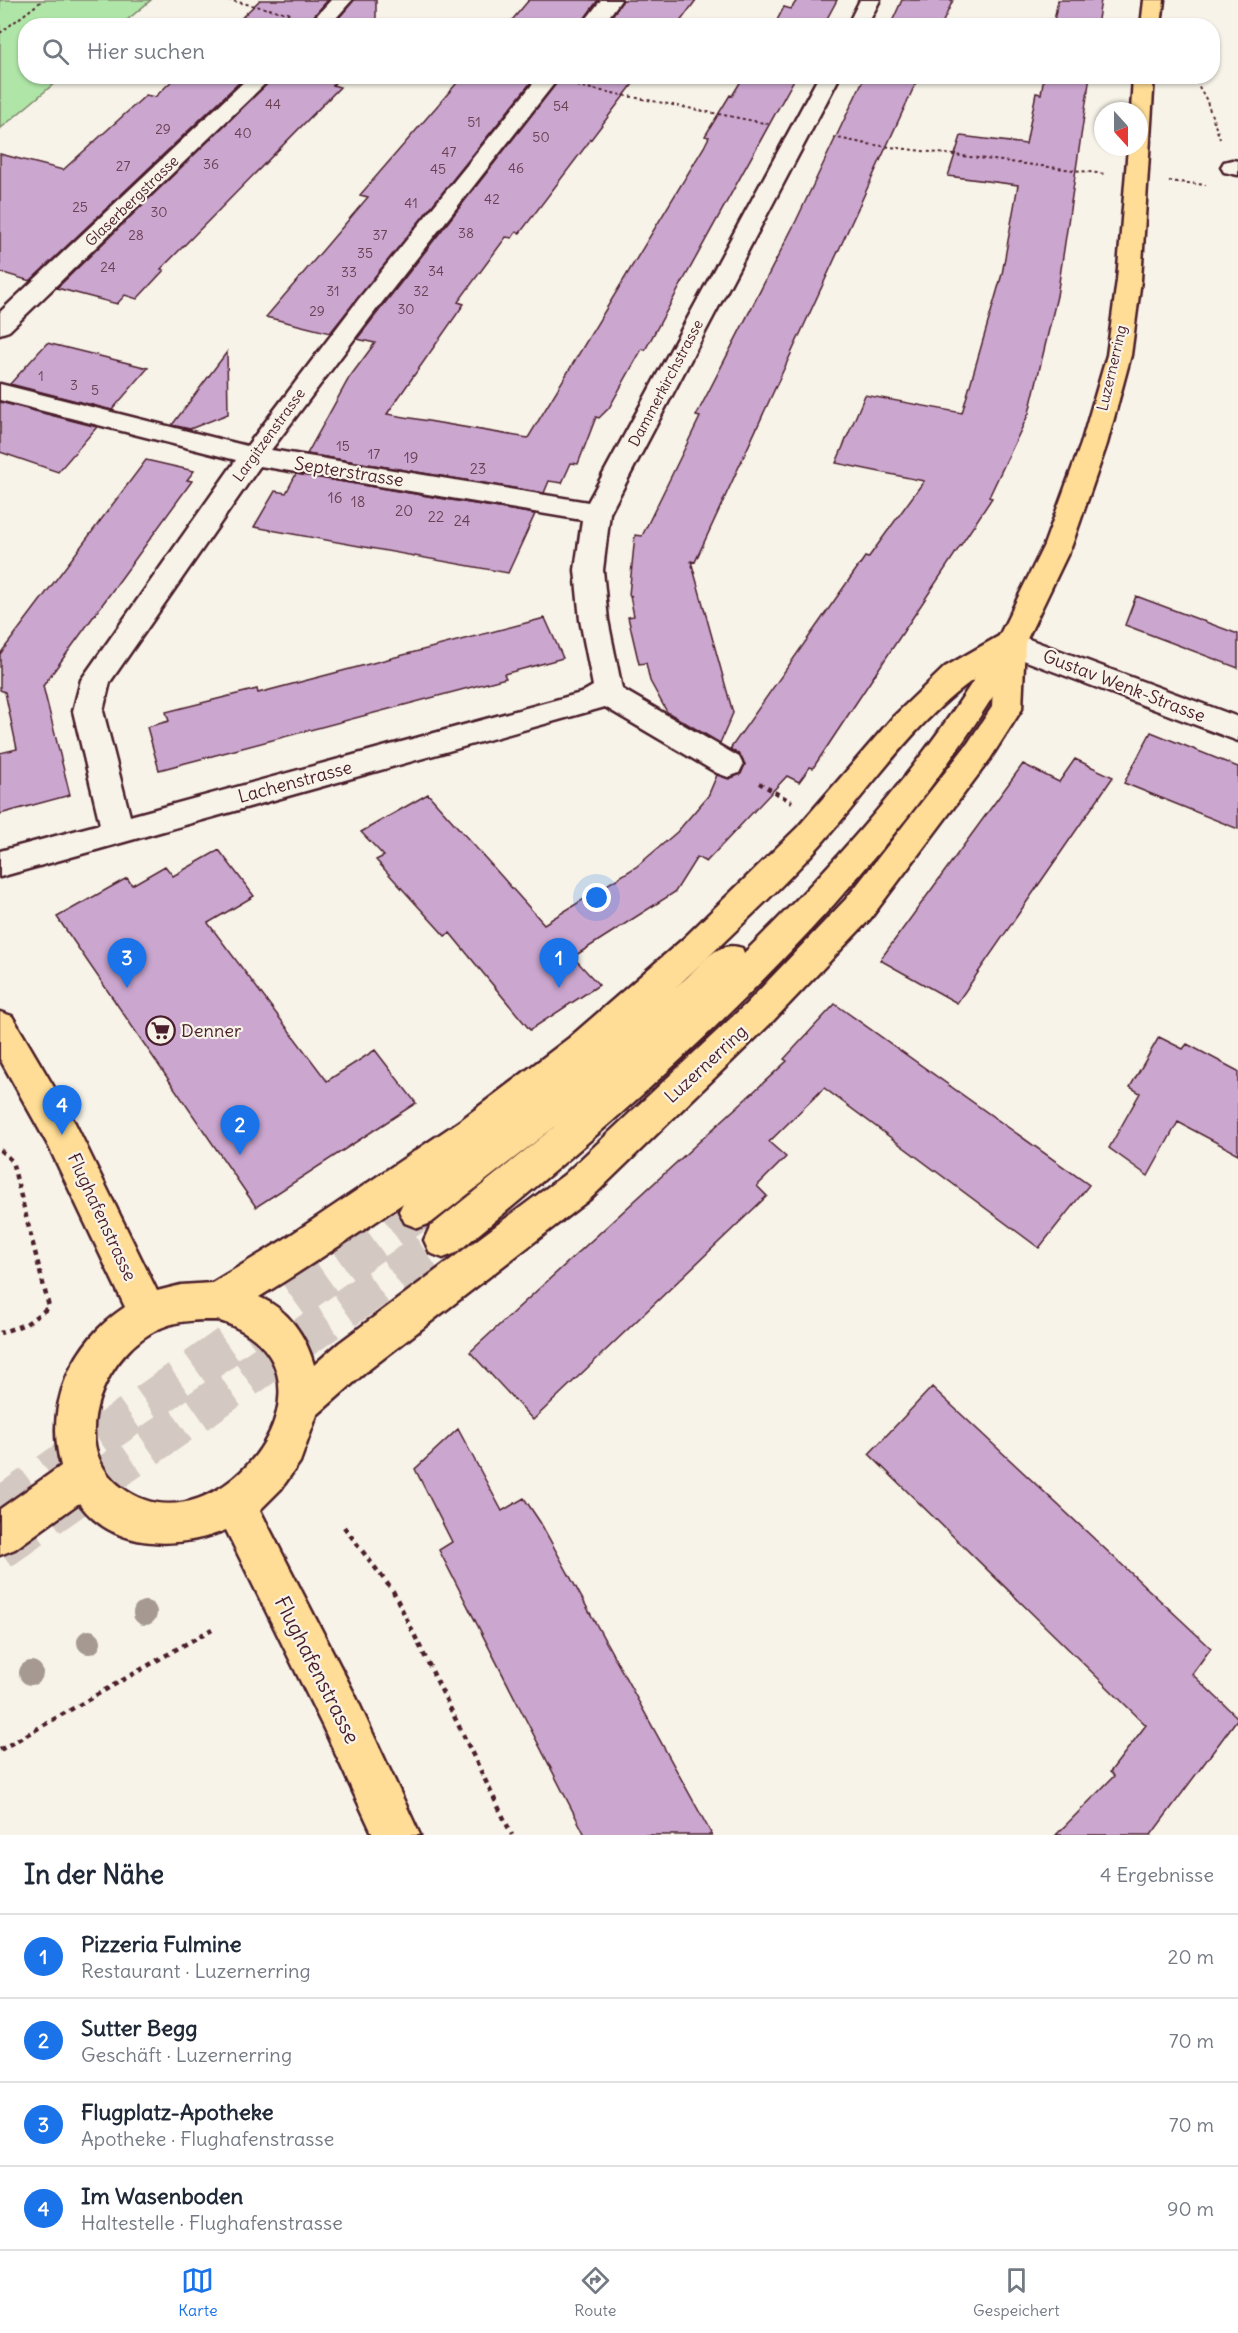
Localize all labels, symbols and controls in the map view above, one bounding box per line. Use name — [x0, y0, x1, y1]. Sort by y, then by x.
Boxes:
search box — [18, 18, 1220, 84]
icon: search — [39, 35, 72, 68]
text: Hier suchen — [87, 37, 205, 65]
house number: 44 — [265, 95, 281, 113]
house number: 54 — [553, 97, 569, 115]
north arrow — [1094, 102, 1148, 156]
house number: 51 — [467, 113, 481, 131]
house number: 29 — [155, 120, 171, 138]
house number: 40 — [234, 124, 252, 142]
house number: 50 — [532, 128, 550, 146]
house number: 47 — [442, 143, 457, 161]
street label: Glaserbergstrasse — [81, 151, 182, 250]
house number: 36 — [203, 155, 219, 173]
house number: 27 — [116, 157, 130, 175]
house number: 46 — [508, 159, 524, 177]
house number: 45 — [430, 160, 446, 178]
house number: 42 — [484, 190, 500, 208]
house number: 41 — [404, 194, 418, 212]
house number: 25 — [72, 198, 88, 216]
house number: 30 — [150, 203, 168, 221]
house number: 38 — [458, 224, 474, 242]
house number: 28 — [128, 226, 144, 244]
house number: 37 — [373, 226, 388, 244]
house number: 35 — [357, 244, 373, 262]
house number: 24 — [100, 258, 116, 276]
house number: 34 — [428, 262, 444, 280]
house number: 33 — [341, 263, 357, 281]
house number: 31 — [326, 282, 340, 300]
house number: 32 — [413, 282, 429, 300]
house number: 30 — [397, 300, 415, 318]
house number: 29 — [309, 302, 325, 320]
street label: Dammerkirchstrasse — [624, 316, 707, 450]
street label: Luzernerring — [1092, 323, 1131, 413]
house number: 1 — [38, 367, 44, 385]
house number: 3 — [70, 376, 78, 394]
house number: 5 — [91, 381, 99, 399]
street label: Largitzenstrasse — [228, 384, 309, 485]
house number: 15 — [336, 437, 350, 455]
house number: 17 — [368, 445, 380, 463]
house number: 19 — [404, 448, 418, 467]
street label: Septerstrasse — [293, 452, 405, 492]
house number: 23 — [470, 459, 486, 478]
house number: 16 — [328, 488, 342, 507]
house number: 18 — [351, 492, 365, 511]
house number: 20 — [395, 501, 413, 520]
house number: 22 — [428, 507, 444, 526]
house number: 24 — [454, 511, 471, 530]
street label: Gustav Wenk-Strasse — [1040, 644, 1209, 727]
street label: Lachenstrasse — [235, 755, 354, 808]
your location — [582, 883, 611, 912]
pin: 3 — [108, 938, 146, 988]
pin: 1 — [540, 938, 578, 988]
supermarket icon: Denner — [144, 1015, 176, 1047]
place label: Denner — [181, 1019, 242, 1042]
street label: Luzernerring — [660, 1020, 752, 1108]
pin: 4 — [42, 1086, 82, 1135]
pin: 2 — [220, 1106, 260, 1155]
street label: Flughafenstrasse — [63, 1149, 142, 1285]
street label: Flughafenstrasse — [269, 1592, 366, 1748]
text: In der Nähe — [24, 1858, 164, 1891]
text: 4 Ergebnisse — [1100, 1862, 1214, 1887]
text: Pizzeria Fulmine — [81, 1930, 242, 1958]
text: 1 — [40, 1944, 47, 1969]
text: 20 m — [1168, 1944, 1214, 1969]
text: Restaurant · Luzernerring — [81, 1958, 311, 1983]
text: Sutter Begg — [81, 2014, 198, 2042]
text: 2 — [38, 2028, 49, 2053]
text: 70 m — [1169, 2028, 1214, 2053]
text: Geschäft · Luzernerring — [81, 2042, 292, 2067]
text: Flugplatz-Apotheke — [81, 2098, 274, 2126]
text: 3 — [38, 2112, 49, 2137]
text: 70 m — [1169, 2112, 1214, 2137]
text: Apotheke · Flughafenstrasse — [81, 2126, 334, 2151]
text: Im Wasenboden — [81, 2182, 243, 2210]
text: 4 — [38, 2196, 49, 2221]
text: 90 m — [1167, 2196, 1214, 2221]
text: Haltestelle · Flughafenstrasse — [81, 2210, 343, 2235]
tab: Karte — [178, 2264, 218, 2320]
tab: Route — [574, 2264, 616, 2320]
tab: Gespeichert — [973, 2264, 1060, 2320]

